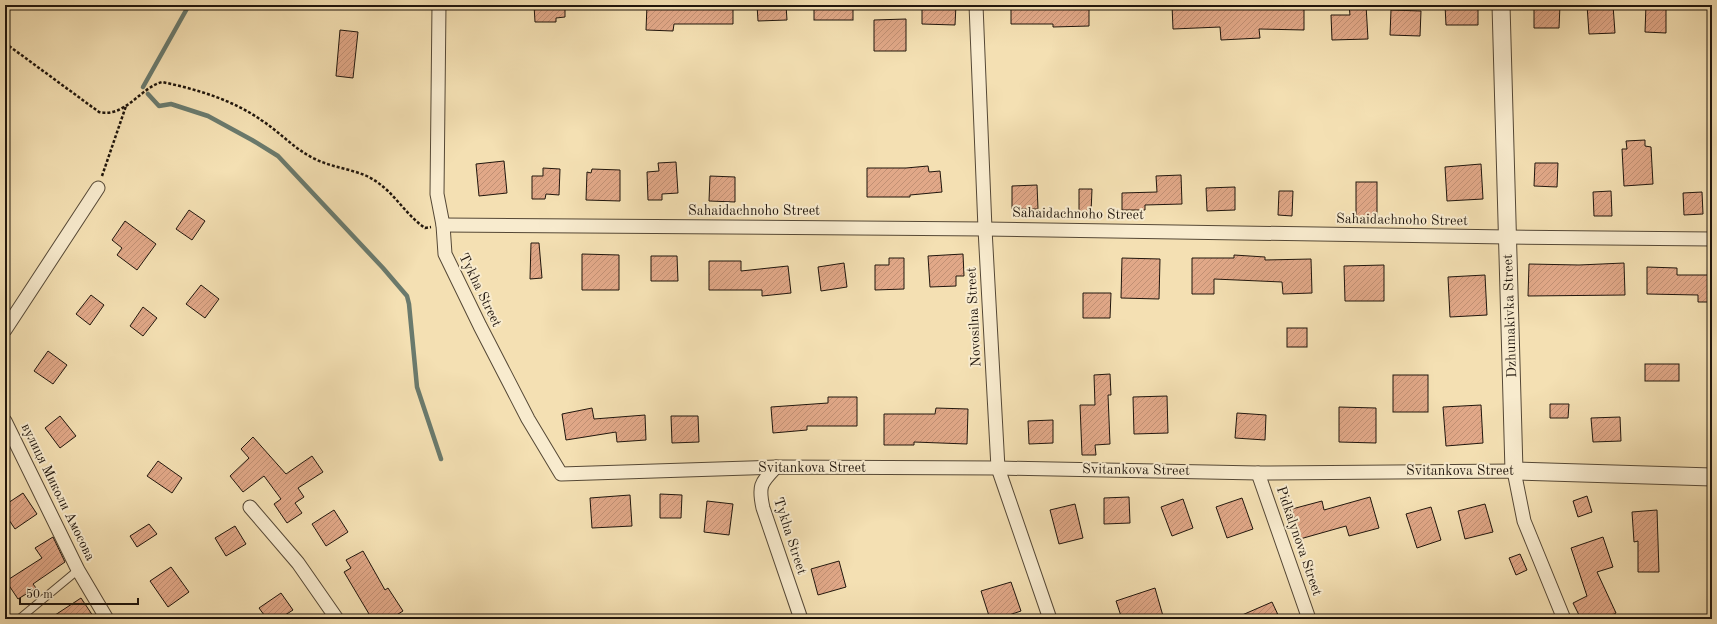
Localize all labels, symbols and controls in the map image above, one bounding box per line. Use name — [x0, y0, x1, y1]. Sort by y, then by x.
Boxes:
street label: Sahaidachnoho Street — [688, 204, 820, 218]
street label: Sahaidachnoho Street — [1012, 206, 1144, 222]
street label: Sahaidachnoho Street — [1336, 212, 1468, 228]
street label: Tykha Street — [456, 251, 504, 329]
street label: Dzhumakivka Street — [1501, 254, 1519, 378]
street label: Novosilna Street — [964, 267, 984, 367]
street label: вулиця Миколи Амосова — [19, 421, 97, 563]
street label: Svitankova Street — [758, 461, 866, 475]
street label: Svitankova Street — [1082, 462, 1190, 478]
street label: Svitankova Street — [1406, 464, 1514, 478]
street label: Pidkalynova Street — [1274, 484, 1324, 598]
street label: Tykha Street — [771, 496, 809, 576]
scale bar — [20, 580, 138, 606]
text: 50 m — [26, 588, 53, 601]

